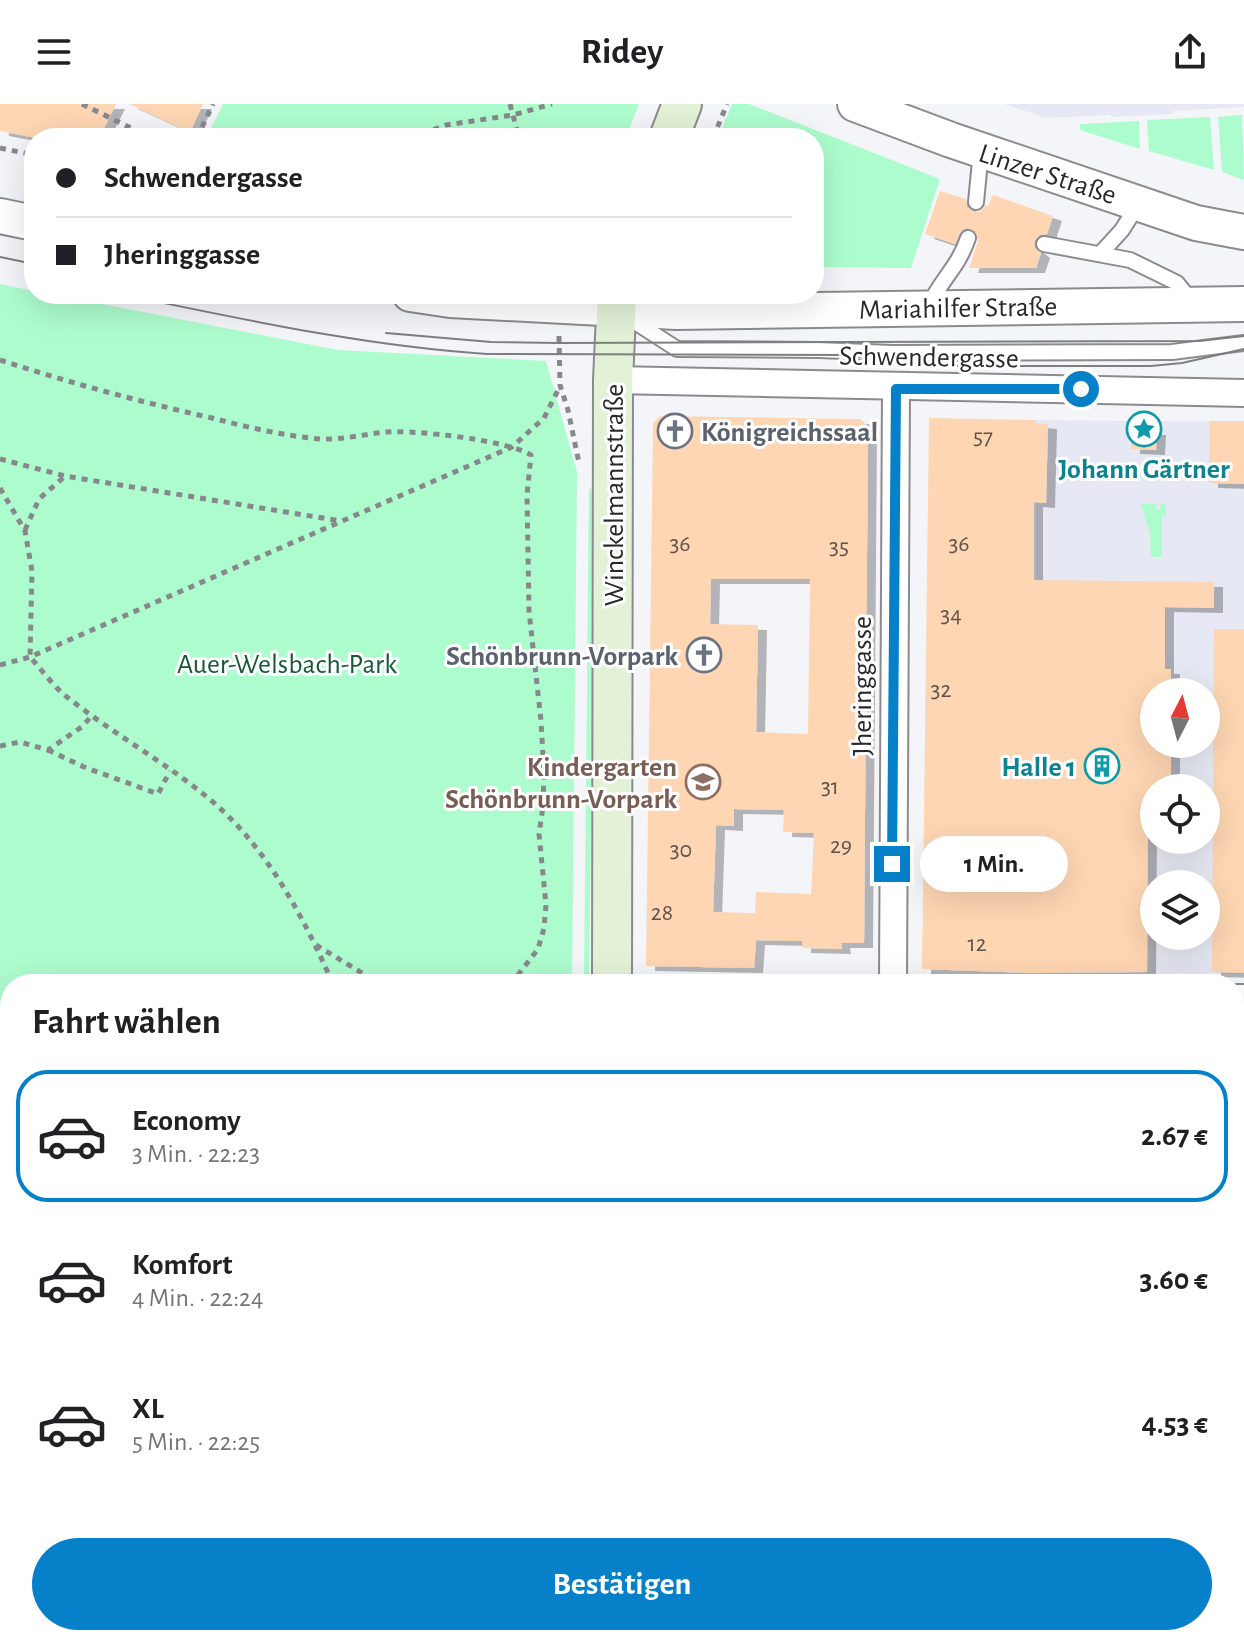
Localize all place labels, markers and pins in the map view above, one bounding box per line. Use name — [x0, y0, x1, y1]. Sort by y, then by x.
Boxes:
place icon: Johann Gärtner — [1125, 410, 1163, 448]
church icon: Königreichssaal — [656, 412, 694, 450]
place label: Königreichssaal — [701, 419, 878, 447]
place label: Johann Gärtner — [1058, 456, 1230, 484]
church icon: Schönbrunn-Vorpark — [685, 636, 723, 674]
place label: Schönbrunn-Vorpark — [446, 643, 678, 671]
building icon: Halle 1 — [1083, 747, 1121, 785]
place label: Kindergarten Schönbrunn-Vorpark — [445, 754, 677, 814]
place label: Halle 1 — [1001, 754, 1076, 782]
school or university icon: Kindergarten Schönbrunn-Vorpark — [684, 763, 722, 801]

